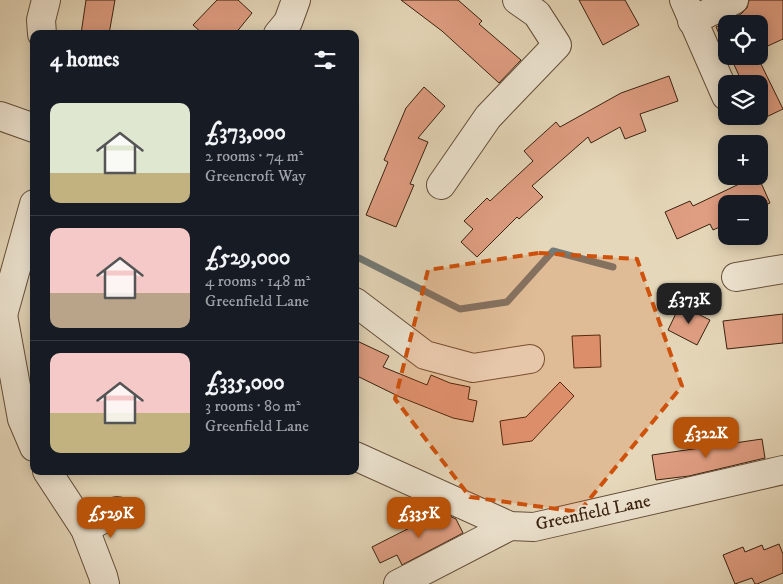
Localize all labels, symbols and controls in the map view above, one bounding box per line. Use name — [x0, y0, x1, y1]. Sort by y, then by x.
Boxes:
map controls — [718, 15, 768, 245]
button: locate — [718, 15, 768, 65]
icon: filters — [311, 46, 339, 74]
text: 4 homes — [50, 47, 119, 73]
button: layers — [718, 75, 768, 125]
text: £373,000 — [205, 120, 286, 146]
icon: home — [90, 123, 150, 183]
button: + — [718, 135, 768, 185]
text: 2 rooms · 74 m² — [205, 146, 303, 166]
text: Greencroft Way — [205, 166, 306, 186]
button: − — [718, 195, 768, 245]
text: £529,000 — [205, 245, 290, 271]
icon: home — [90, 248, 150, 308]
text: 4 rooms · 148 m² — [205, 271, 310, 291]
pin: £373K — [654, 282, 724, 325]
text: £373K — [668, 289, 710, 309]
text: Greenfield Lane — [205, 291, 309, 311]
text: £335,000 — [205, 370, 285, 396]
icon: home — [90, 373, 150, 433]
text: 3 rooms · 80 m² — [205, 396, 301, 416]
text: Greenfield Lane — [205, 416, 309, 436]
pin: £322K — [671, 416, 741, 459]
text: £322K — [684, 423, 728, 443]
street label: Greenfield Lane — [534, 490, 652, 536]
pin: £529K — [76, 496, 146, 539]
pin: £335K — [384, 496, 454, 539]
text: £529K — [88, 503, 134, 523]
text: £335K — [398, 503, 440, 523]

